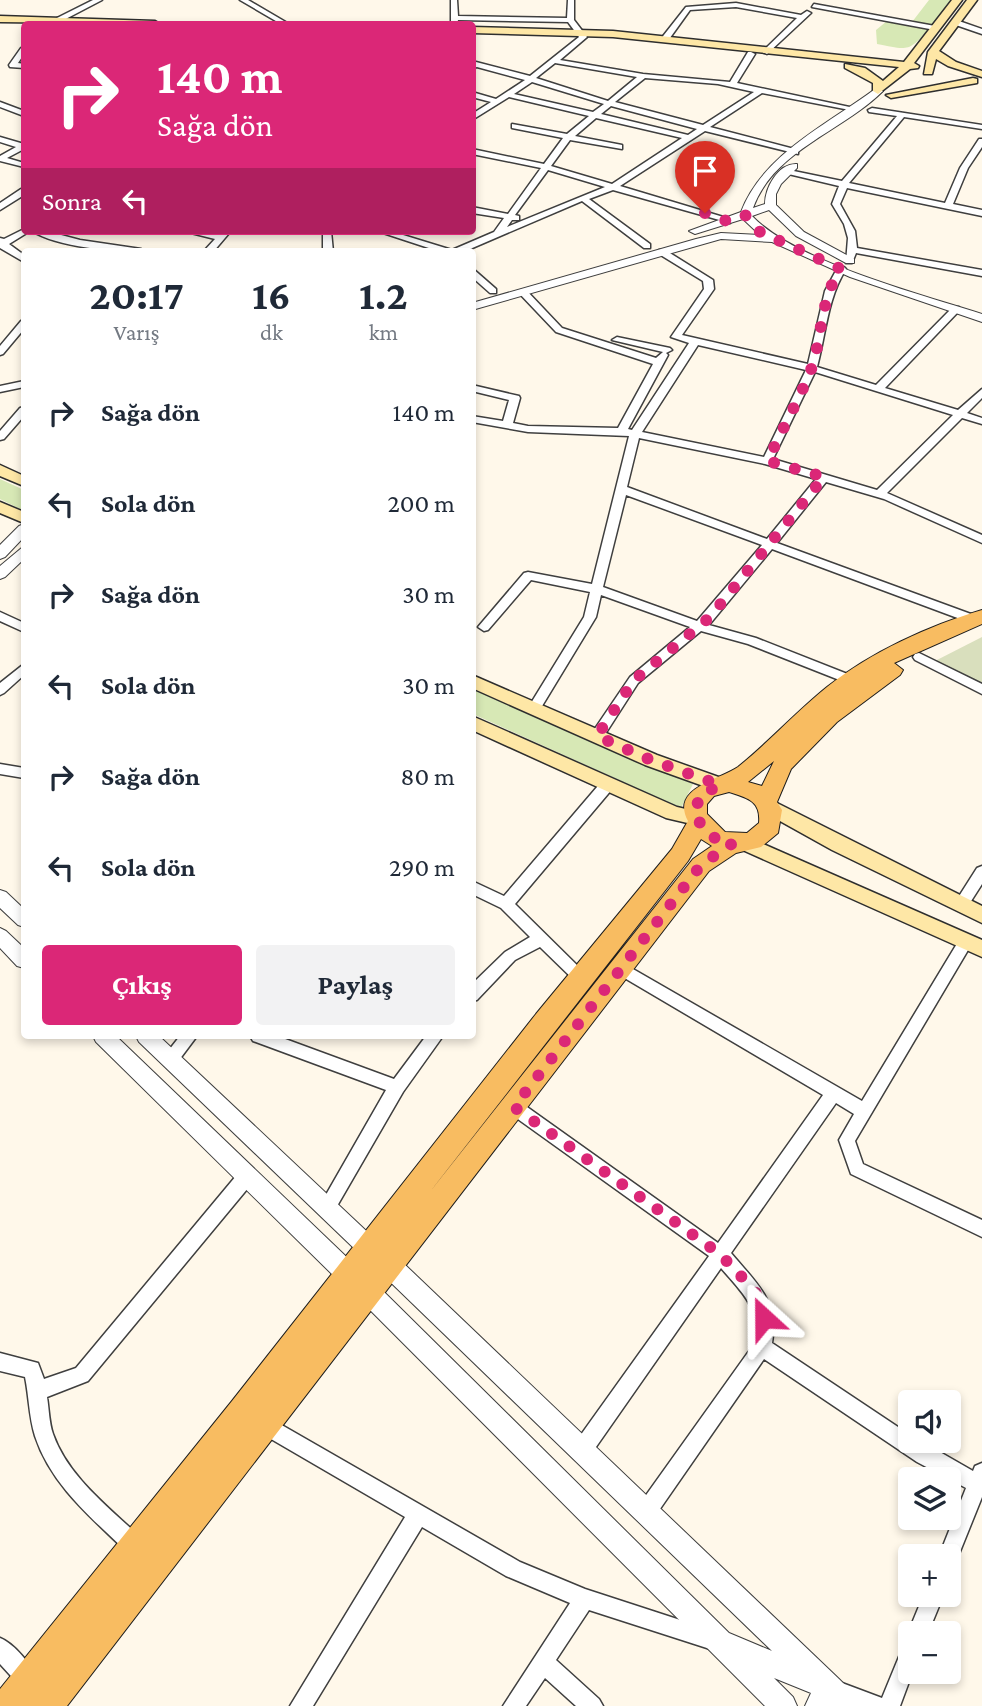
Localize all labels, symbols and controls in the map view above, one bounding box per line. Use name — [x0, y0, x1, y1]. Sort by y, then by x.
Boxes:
icon: right — [42, 49, 133, 140]
text: 140 m — [157, 49, 282, 104]
text: Sağa dön — [157, 107, 273, 143]
pin — [675, 141, 735, 213]
icon: arrive — [686, 152, 724, 190]
icon: left — [116, 182, 154, 220]
text: Sonra — [42, 187, 102, 216]
text: 20:17 — [89, 271, 184, 318]
text: 16 — [252, 271, 291, 318]
text: 1.2 — [359, 271, 408, 318]
text: Varış — [114, 319, 160, 345]
text: dk — [260, 319, 283, 345]
text: km — [369, 319, 398, 345]
icon: right — [42, 394, 80, 432]
text: Sağa dön — [101, 398, 200, 427]
text: 140 m — [393, 398, 455, 427]
icon: left — [42, 485, 80, 523]
text: Sola dön — [101, 489, 195, 518]
text: 200 m — [387, 489, 455, 518]
icon: right — [42, 576, 80, 614]
text: Sağa dön — [101, 580, 200, 609]
text: 30 m — [402, 580, 455, 609]
icon: left — [42, 667, 80, 705]
text: Sola dön — [101, 671, 195, 700]
text: 30 m — [402, 671, 455, 700]
icon: right — [42, 758, 80, 796]
text: Sağa dön — [101, 762, 200, 791]
text: 80 m — [401, 762, 455, 791]
icon: left — [42, 849, 80, 887]
text: Sola dön — [101, 853, 195, 882]
text: 290 m — [389, 853, 455, 882]
button: Çıkış — [42, 945, 242, 1025]
button: Paylaş — [256, 945, 455, 1025]
position arrow — [727, 1281, 801, 1355]
map controls — [898, 1390, 961, 1684]
button: sound — [898, 1390, 961, 1453]
button: layers — [898, 1467, 961, 1530]
button: + — [898, 1544, 961, 1607]
button: − — [898, 1621, 961, 1684]

